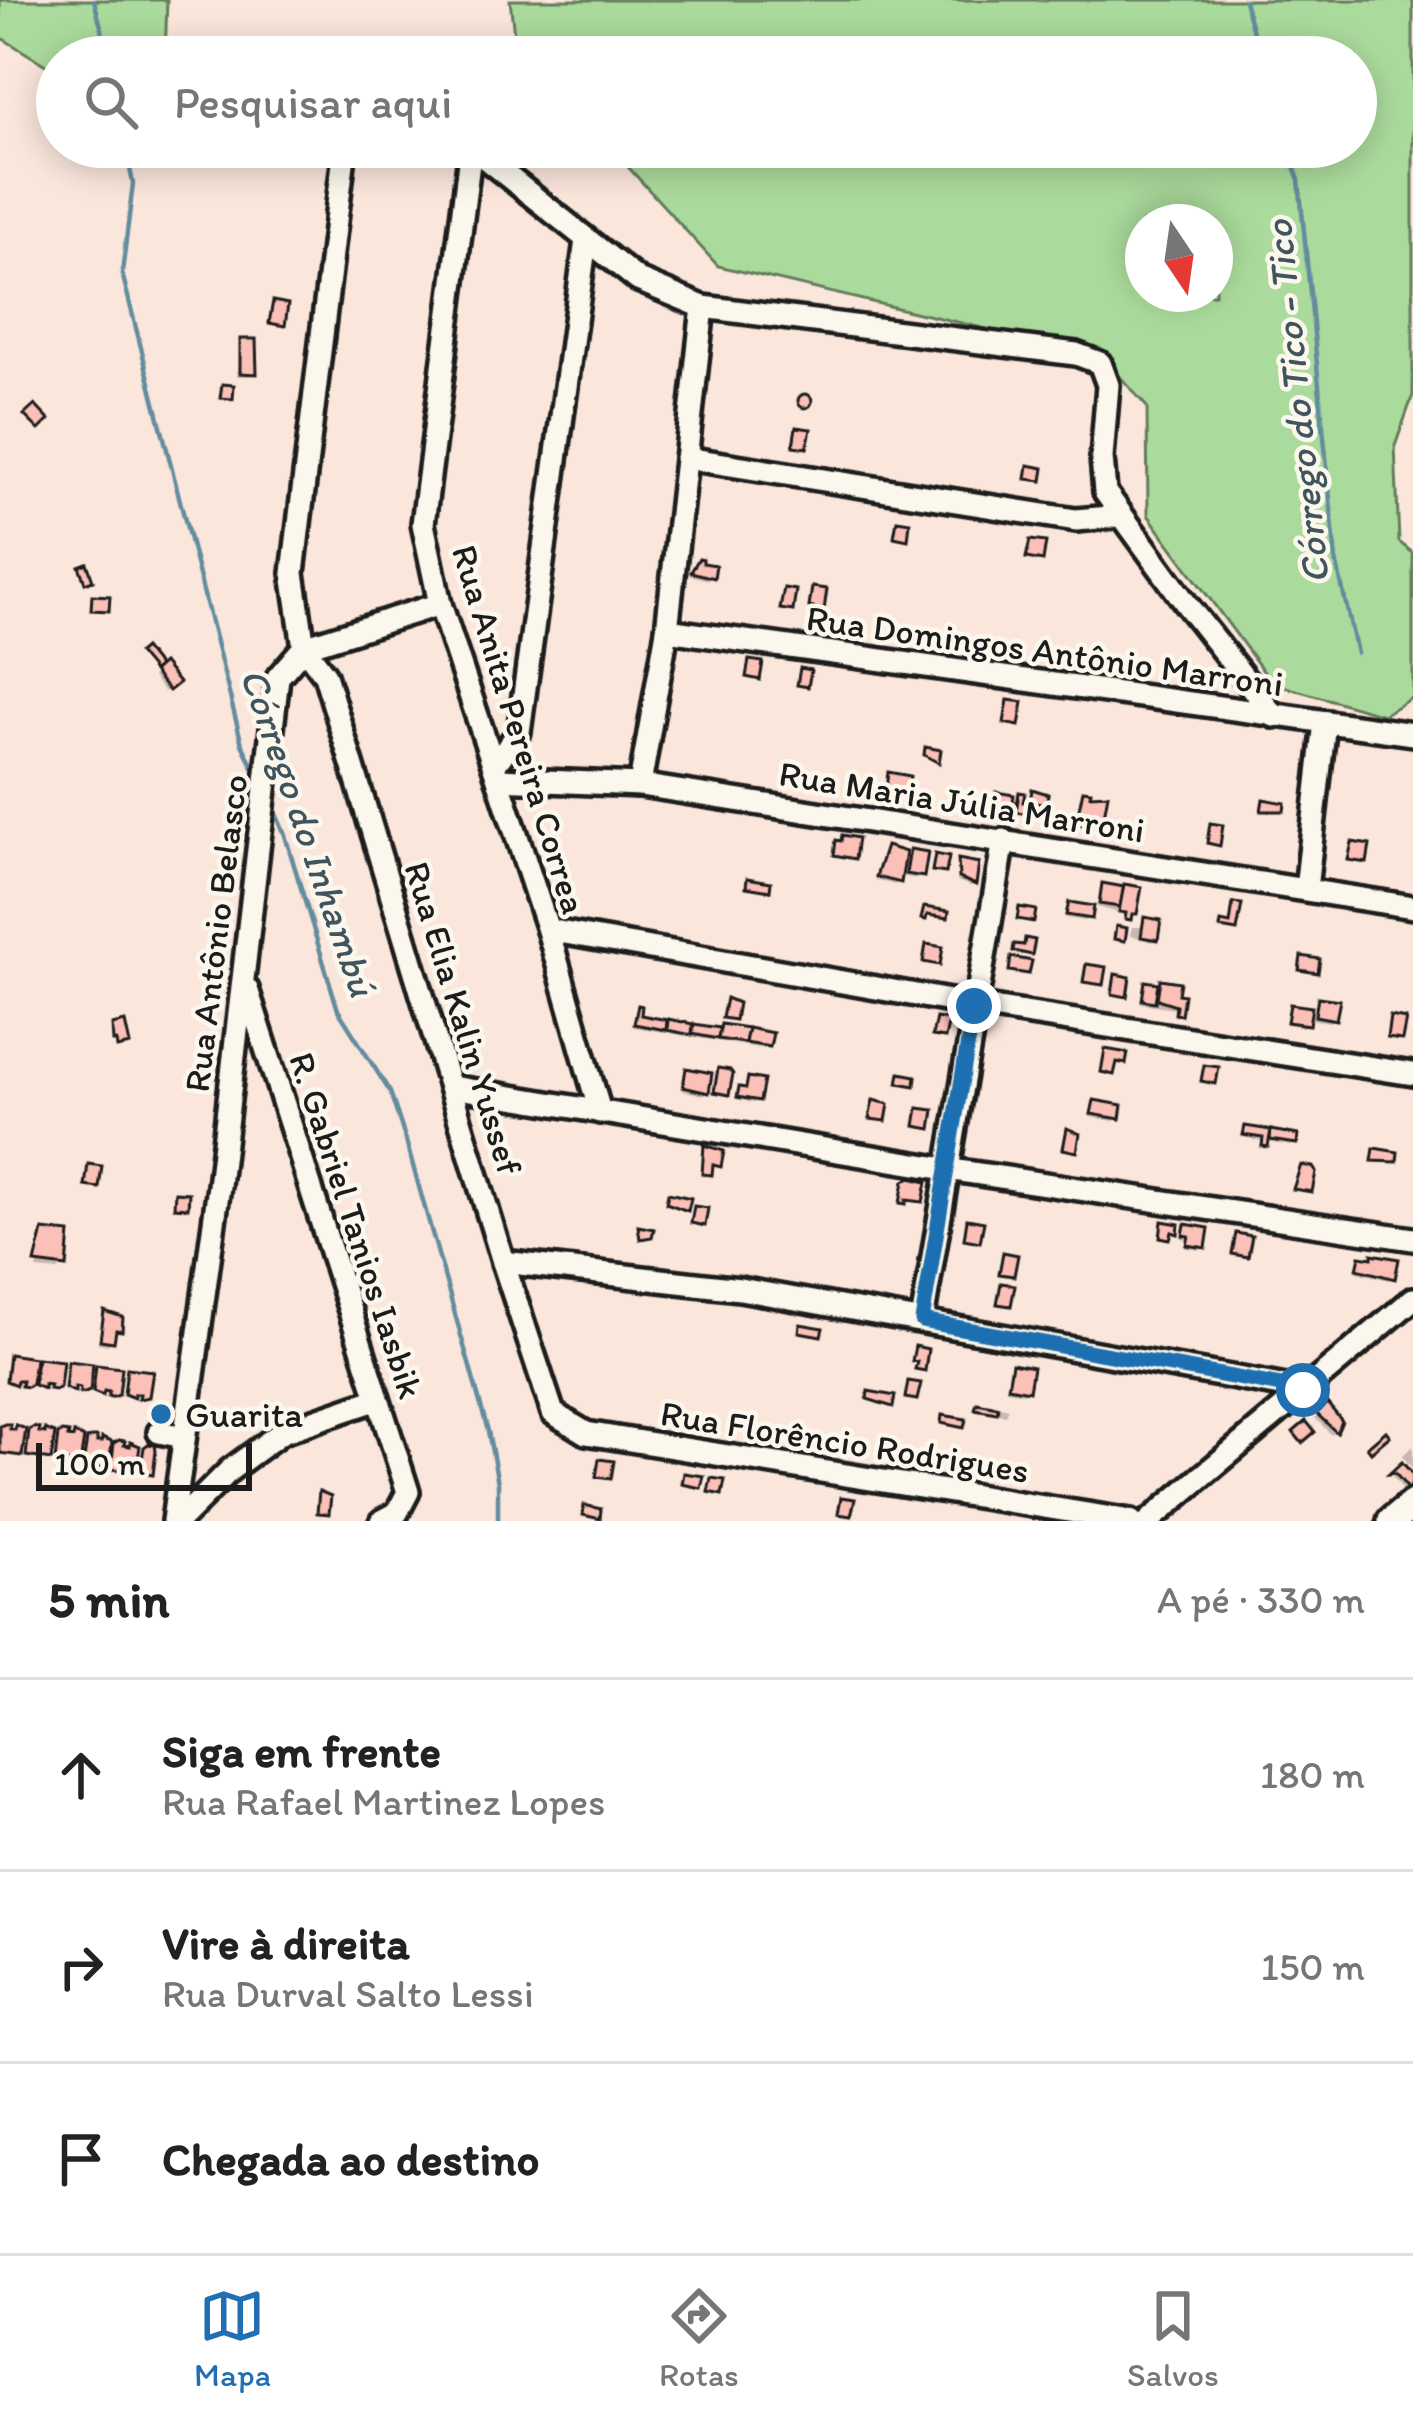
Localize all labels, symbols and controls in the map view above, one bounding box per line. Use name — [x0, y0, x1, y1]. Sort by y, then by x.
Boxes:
search box — [36, 36, 1377, 168]
icon: search — [78, 69, 144, 135]
text: Pesquisar aqui — [174, 75, 452, 129]
north arrow — [1125, 204, 1233, 312]
water label: Córrego do Tico - Tico — [1254, 217, 1339, 586]
street label: Rua Anita Pereira Correa — [443, 540, 596, 919]
street label: Rua Domingos Antônio Marroni — [804, 596, 1286, 705]
water label: Córrego do Inhambú — [230, 662, 387, 1004]
street label: Rua Maria Júlia Marroni — [776, 751, 1148, 852]
street label: Rua Antônio Belasco — [175, 772, 256, 1094]
street label: Rua Elia Kalin Yussef — [395, 856, 532, 1180]
route end — [947, 979, 1001, 1033]
street label: R. Gabriel Tanios Iasbik — [280, 1047, 433, 1404]
route start — [1276, 1363, 1330, 1417]
street label: Rua Florêncio Rodrigues — [658, 1391, 1032, 1492]
place label: Guarita — [185, 1393, 303, 1436]
marker: Guarita — [148, 1401, 174, 1427]
scale bar — [36, 1437, 252, 1490]
text: 100 m — [54, 1444, 145, 1483]
text: 5 min — [48, 1569, 169, 1630]
text: A pé · 330 m — [1157, 1576, 1365, 1623]
text: Siga em frente — [162, 1724, 441, 1778]
icon: ahead — [48, 1742, 114, 1808]
text: 180 m — [1260, 1751, 1365, 1798]
text: Rua Rafael Martinez Lopes — [162, 1778, 605, 1825]
text: Vire à direita — [162, 1916, 410, 1970]
icon: right — [48, 1934, 114, 2000]
text: 150 m — [1261, 1943, 1365, 1990]
text: Rua Durval Salto Lessi — [162, 1970, 534, 2017]
icon: arrive — [48, 2126, 114, 2192]
text: Chegada ao destino — [162, 2132, 539, 2186]
tab: Mapa — [194, 2283, 271, 2394]
tab: Rotas — [659, 2283, 739, 2394]
tab: Salvos — [1127, 2283, 1219, 2394]

